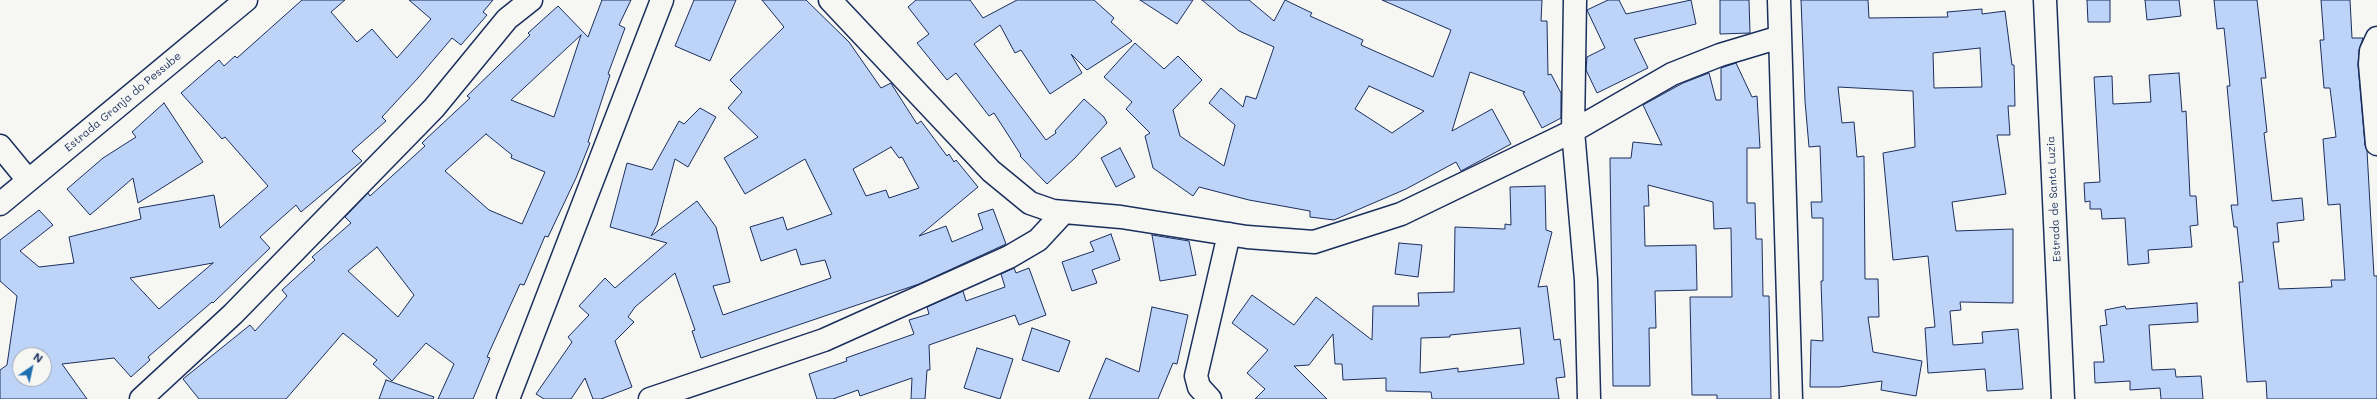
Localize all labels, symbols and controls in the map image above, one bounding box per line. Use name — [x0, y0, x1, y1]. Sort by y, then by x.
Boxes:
street label: Estrada Granja do Pessube — [62, 49, 184, 155]
street label: Estrada de Santa Luzia — [2044, 136, 2064, 262]
north arrow — [12, 347, 52, 387]
text: N — [31, 349, 46, 366]

